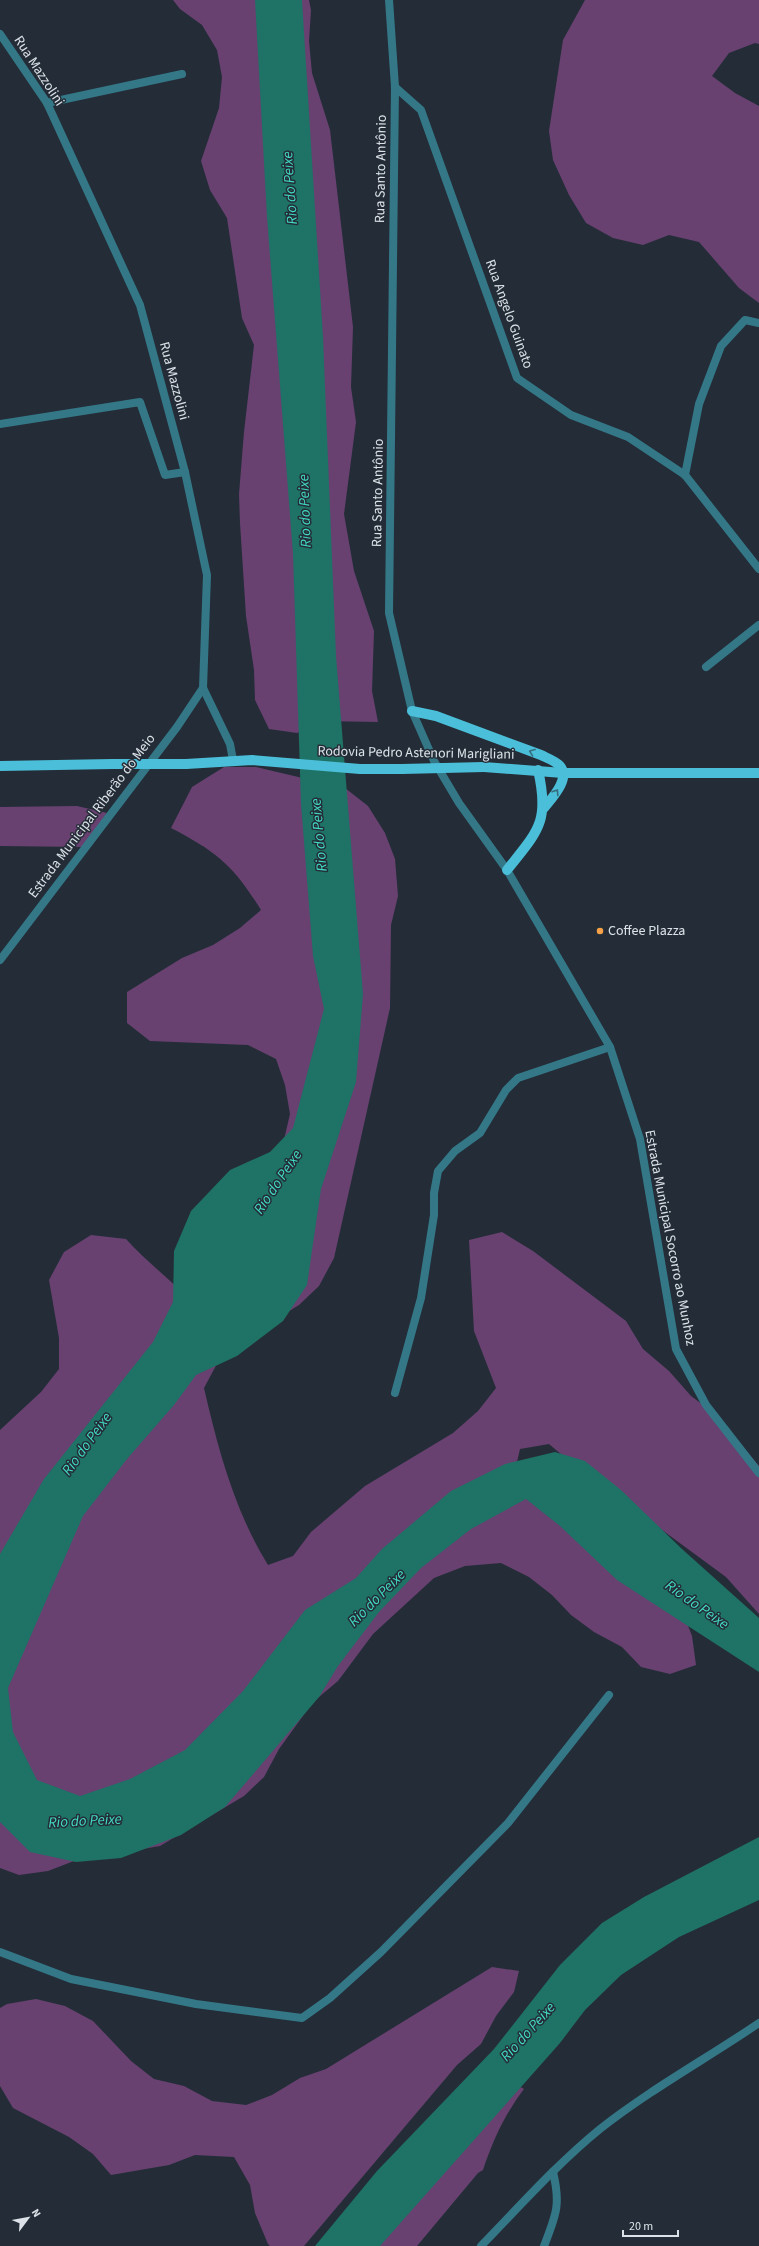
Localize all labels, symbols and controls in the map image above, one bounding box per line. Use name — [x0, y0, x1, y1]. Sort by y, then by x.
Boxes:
street label: Rua Mazzolini — [9, 32, 69, 110]
street label: Rua Santo Antônio — [370, 115, 392, 223]
water label: Rio do Peixe — [277, 151, 303, 225]
street label: Rua Angelo Guinato — [480, 257, 538, 371]
street label: Rua Mazzolini — [154, 340, 194, 422]
street label: Rua Santo Antônio — [367, 439, 389, 547]
water label: Rio do Peixe — [293, 474, 317, 548]
street label: Estrada Municipal Riberão do Meio — [24, 730, 160, 902]
street label: Rodovia Pedro Astenori Marigliani — [317, 741, 515, 765]
one-way arrow — [529, 748, 536, 756]
one-way arrow — [551, 789, 559, 796]
water label: Rio do Peixe — [305, 797, 333, 873]
place label: Coffee Plazza — [608, 921, 685, 941]
marker: Coffee Plazza — [595, 926, 605, 936]
street label: Estrada Municipal Socorro ao Munhoz — [639, 1128, 701, 1348]
water label: Rio do Peixe — [249, 1146, 307, 1218]
water label: Rio do Peixe — [57, 1408, 117, 1480]
water label: Rio do Peixe — [344, 1565, 410, 1631]
water label: Rio do Peixe — [661, 1575, 733, 1635]
water label: Rio do Peixe — [48, 1809, 122, 1833]
water label: Rio do Peixe — [496, 1998, 560, 2066]
north arrow — [8, 2198, 48, 2238]
text: N — [28, 2206, 44, 2220]
scale bar — [623, 2212, 678, 2238]
text: 20 m — [629, 2218, 653, 2235]

